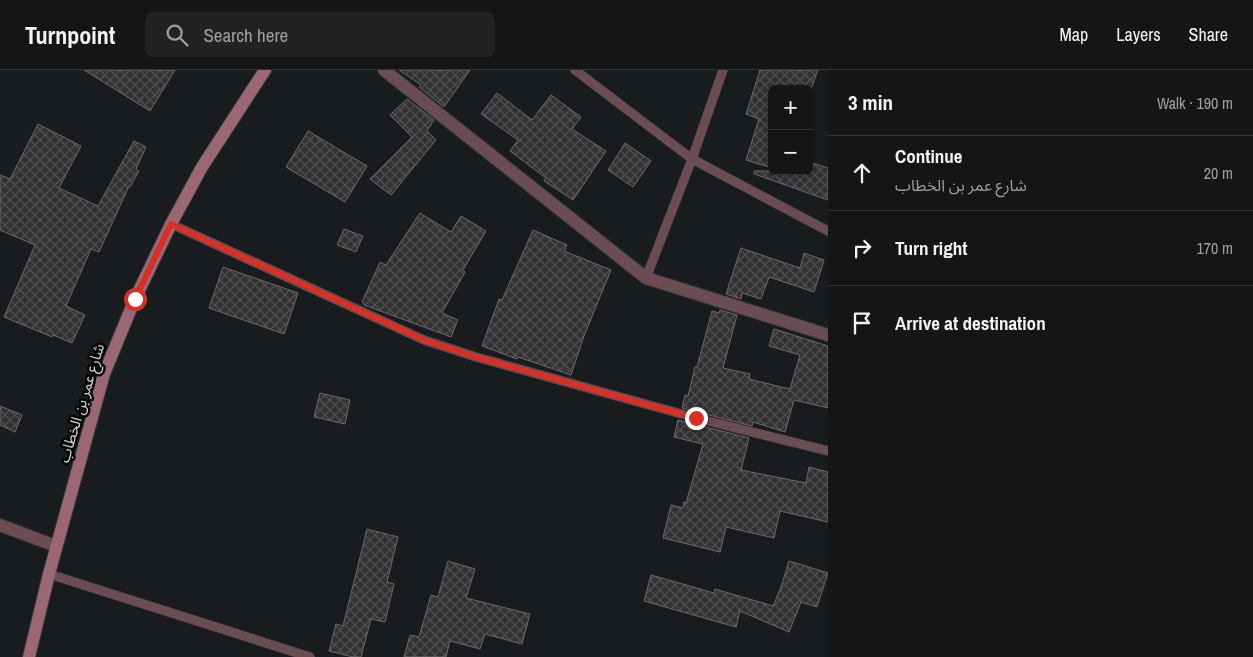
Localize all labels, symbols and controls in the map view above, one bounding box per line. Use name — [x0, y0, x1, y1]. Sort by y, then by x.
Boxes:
search box — [145, 12, 495, 57]
text: Turnpoint — [25, 19, 115, 51]
icon: search — [163, 21, 191, 49]
text: Search here — [203, 22, 288, 48]
text: Map — [1060, 22, 1088, 47]
text: Layers — [1116, 22, 1161, 47]
text: Share — [1189, 22, 1228, 47]
map controls — [768, 85, 813, 175]
button: + — [768, 85, 813, 130]
text: 3 min — [848, 88, 893, 117]
text: Walk · 190 m — [1157, 92, 1233, 114]
button: − — [768, 130, 813, 175]
text: Continue — [895, 143, 963, 169]
icon: ahead — [848, 159, 876, 187]
text: 20 m — [1204, 162, 1233, 184]
text: شارع عمر بن الخطاب — [895, 174, 1027, 196]
icon: right — [848, 234, 876, 262]
text: Turn right — [895, 235, 967, 261]
text: 170 m — [1197, 237, 1233, 259]
route start — [124, 288, 147, 311]
icon: arrive — [848, 309, 876, 337]
text: Arrive at destination — [895, 310, 1046, 336]
street label: شارع عمر بن الخطاب — [53, 341, 111, 466]
route end — [685, 407, 708, 430]

